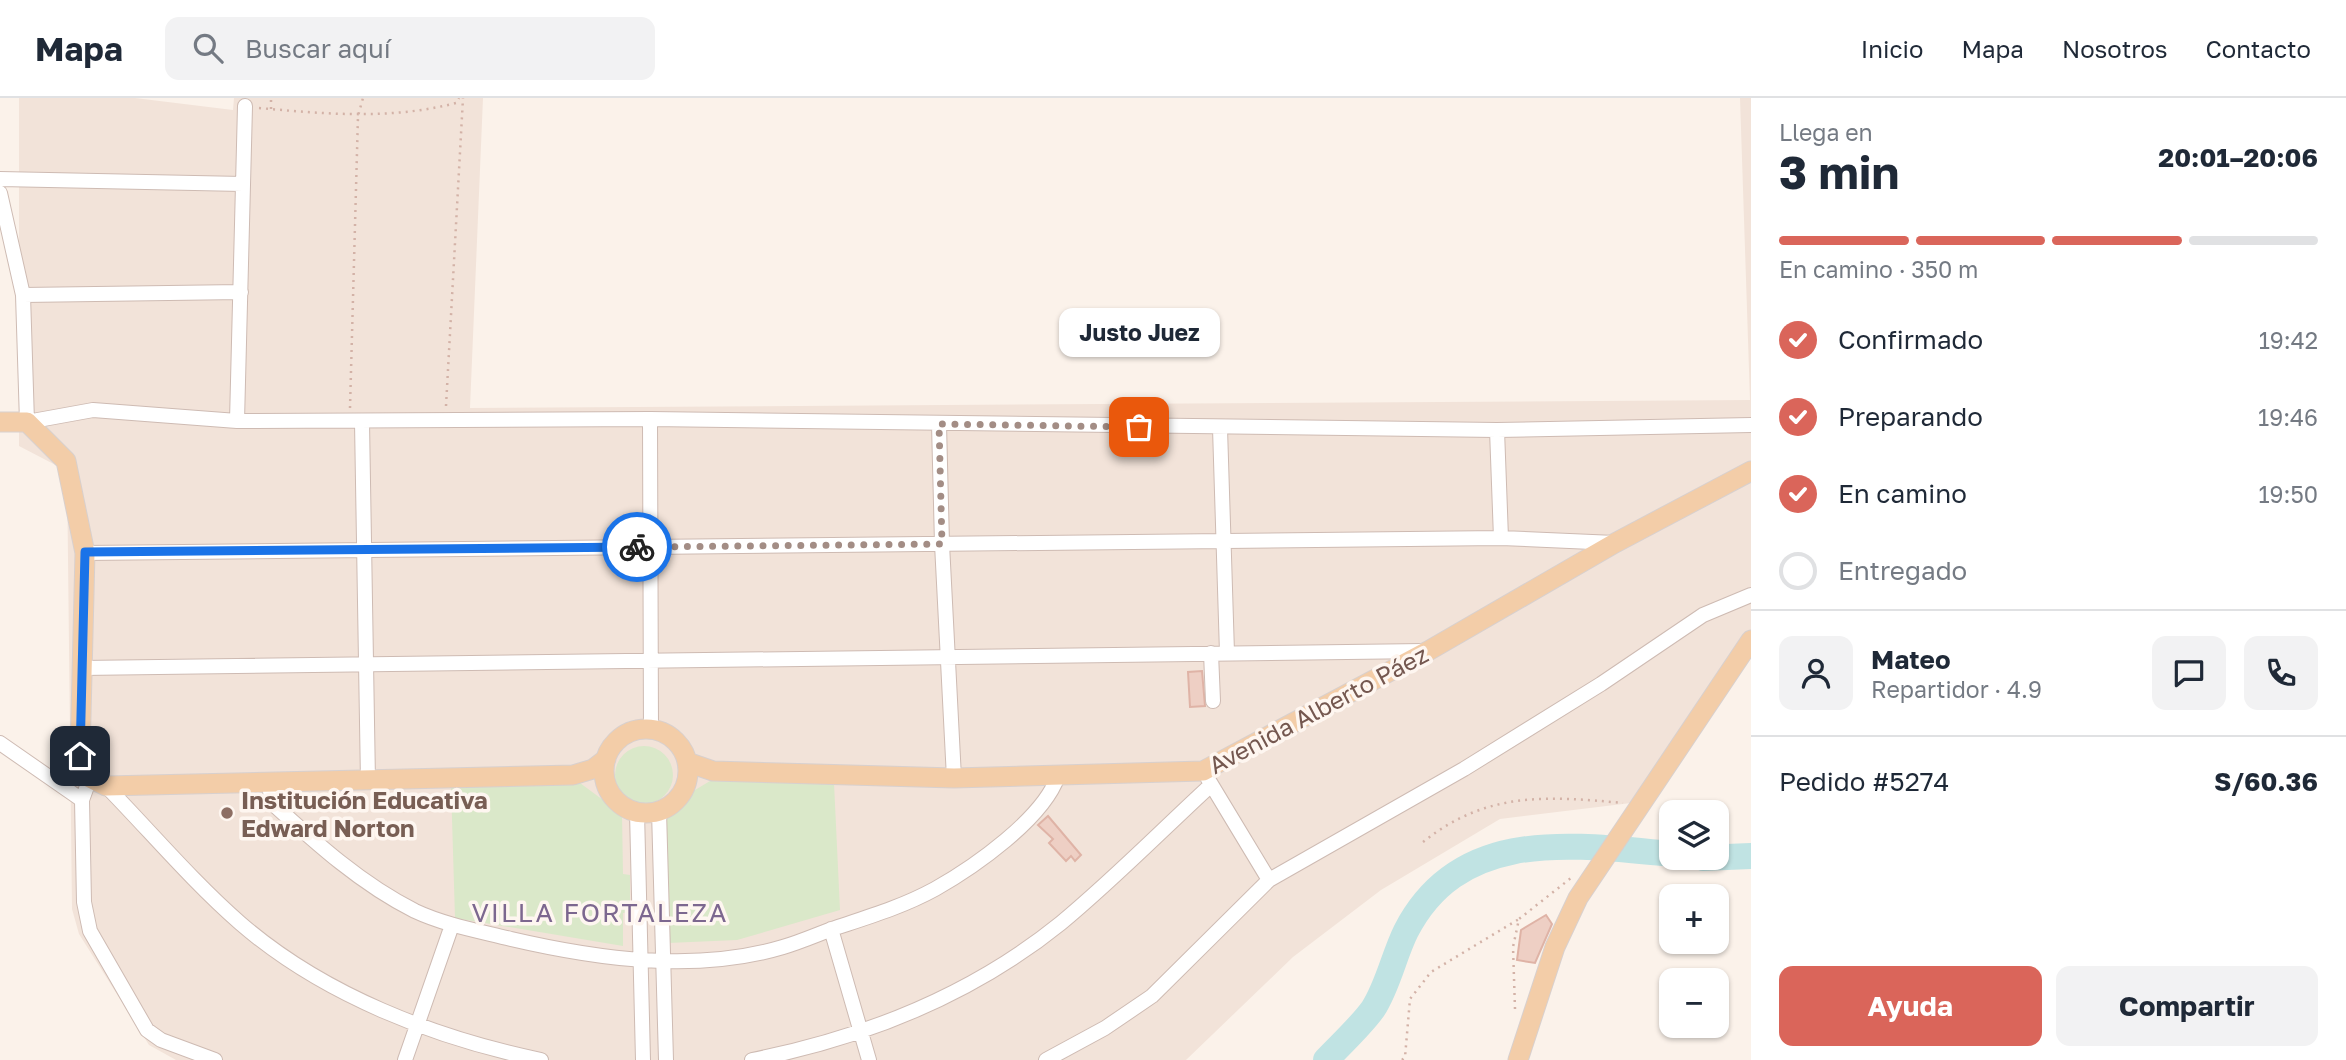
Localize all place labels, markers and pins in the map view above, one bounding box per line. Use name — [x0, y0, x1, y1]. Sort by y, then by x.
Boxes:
callout: Justo Juez — [1058, 308, 1220, 357]
pin — [1109, 397, 1169, 457]
pin — [50, 726, 110, 786]
place label: Institución Educativa Edward Norton — [241, 785, 488, 842]
marker: Institución Educativa Edward Norton — [219, 805, 235, 821]

